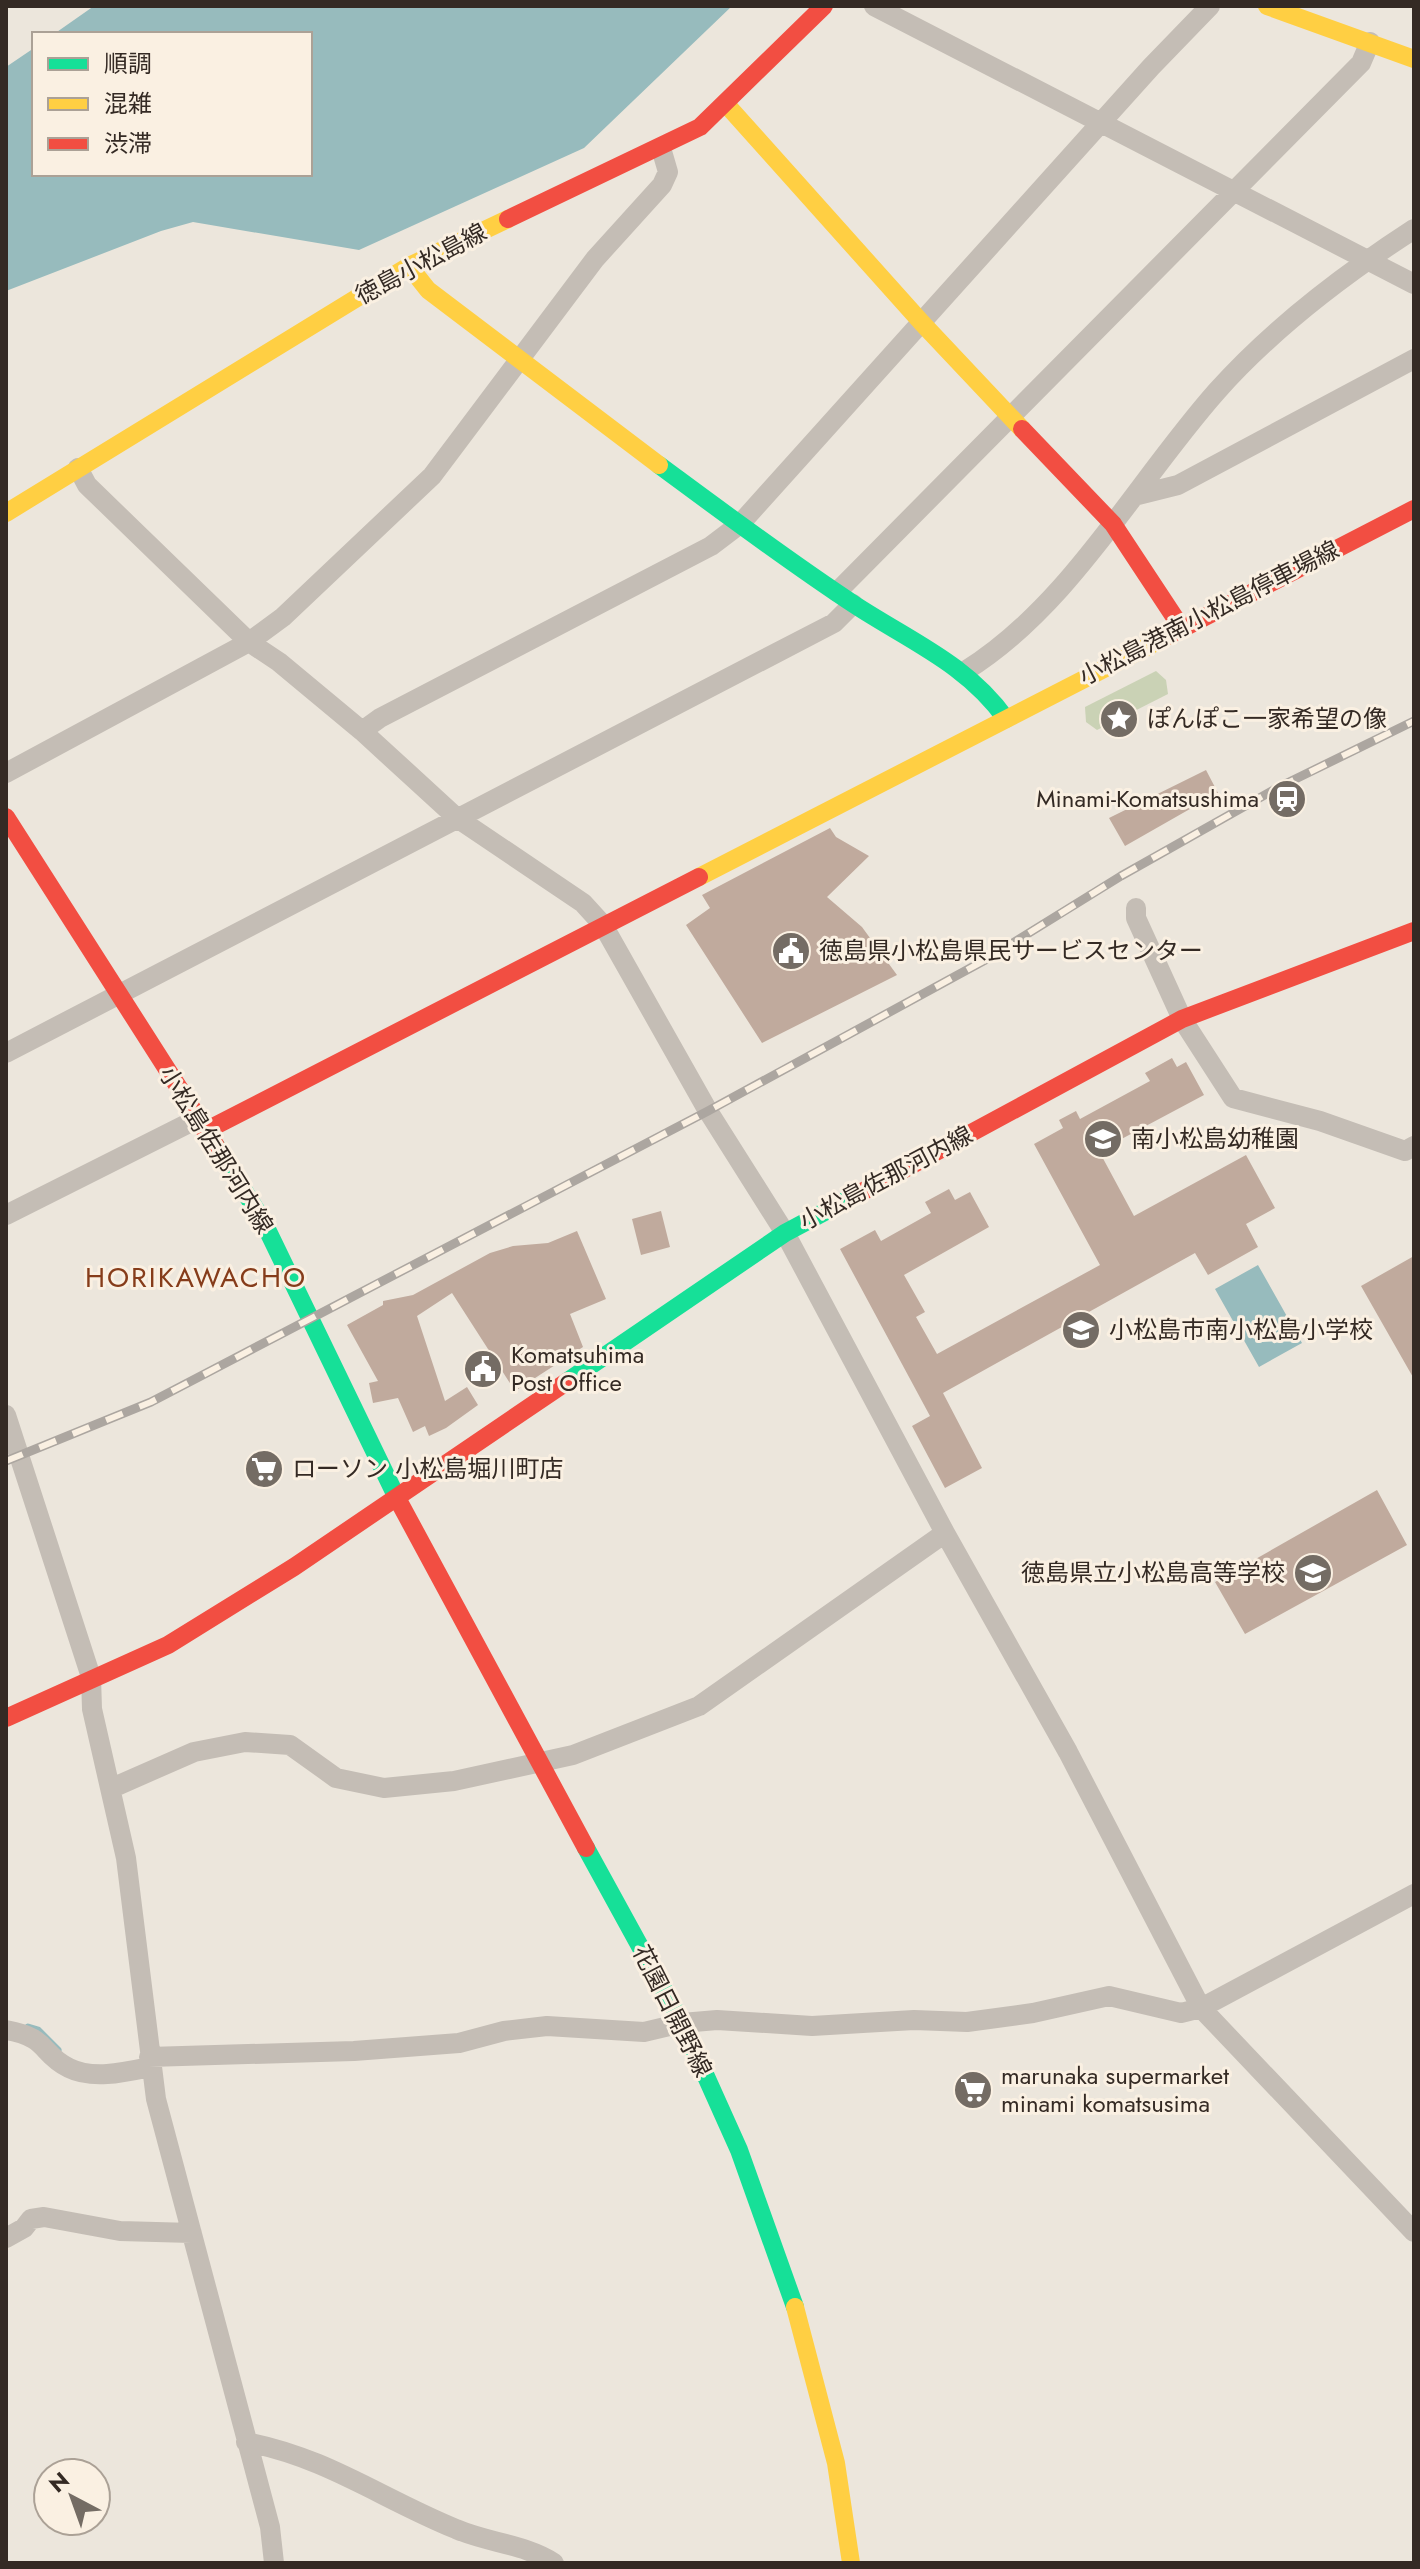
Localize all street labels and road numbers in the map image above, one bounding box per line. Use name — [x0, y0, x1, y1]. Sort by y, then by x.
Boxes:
street label: 徳島小松島線 — [349, 214, 493, 313]
street label: 小松島港南小松島停車場線 — [1073, 532, 1345, 694]
street label: 小松島佐那河内線 — [151, 1059, 282, 1240]
street label: 小松島佐那河内線 — [793, 1117, 979, 1238]
street label: 花園日開野線 — [624, 1939, 721, 2083]

